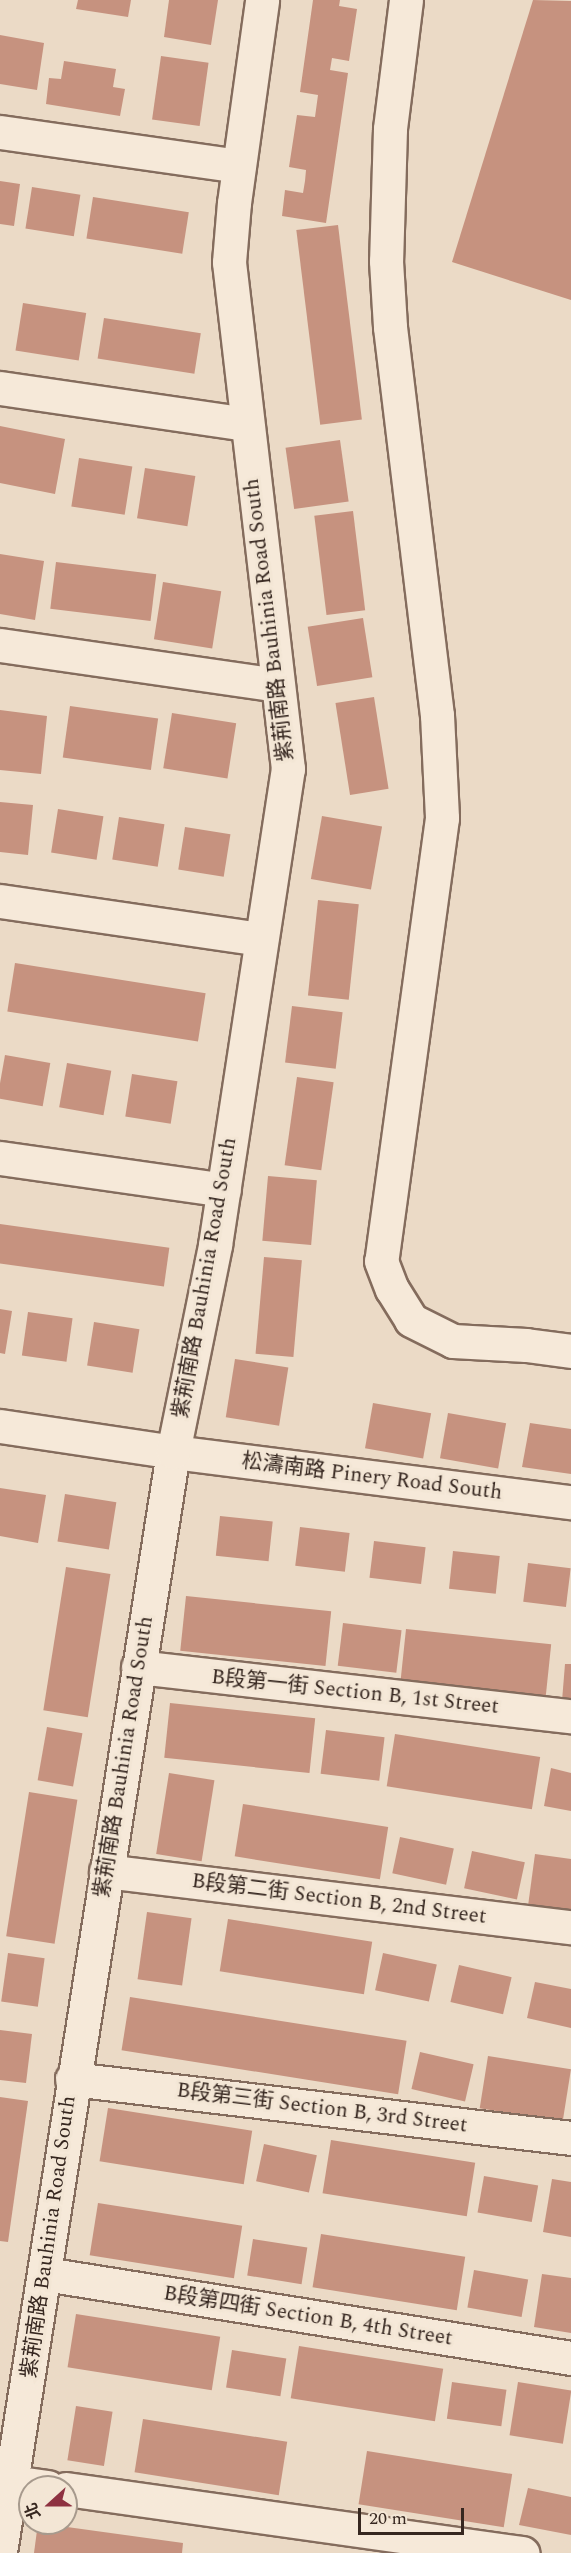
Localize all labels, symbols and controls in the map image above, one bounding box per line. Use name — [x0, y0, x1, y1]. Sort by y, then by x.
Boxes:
street label: 紫荊南路 Bauhinia Road South — [239, 477, 299, 763]
street label: 紫荊南路 Bauhinia Road South — [168, 1136, 242, 1420]
street label: 松濤南路 Pinery Road South — [240, 1449, 504, 1505]
street label: 紫荊南路 Bauhinia Road South — [89, 1614, 159, 1900]
street label: B段第一街 Section B, 1st Street — [210, 1664, 500, 1720]
street label: B段第二街 Section B, 2nd Street — [190, 1868, 488, 1930]
street label: B段第三街 Section B, 3rd Street — [175, 2078, 469, 2138]
street label: 紫荊南路 Bauhinia Road South — [17, 2094, 81, 2380]
street label: B段第四街 Section B, 4th Street — [162, 2281, 454, 2351]
north arrow — [18, 2475, 78, 2535]
scale bar — [361, 2496, 468, 2534]
text: 北 — [19, 2499, 47, 2523]
text: 20 m — [369, 2505, 407, 2532]

